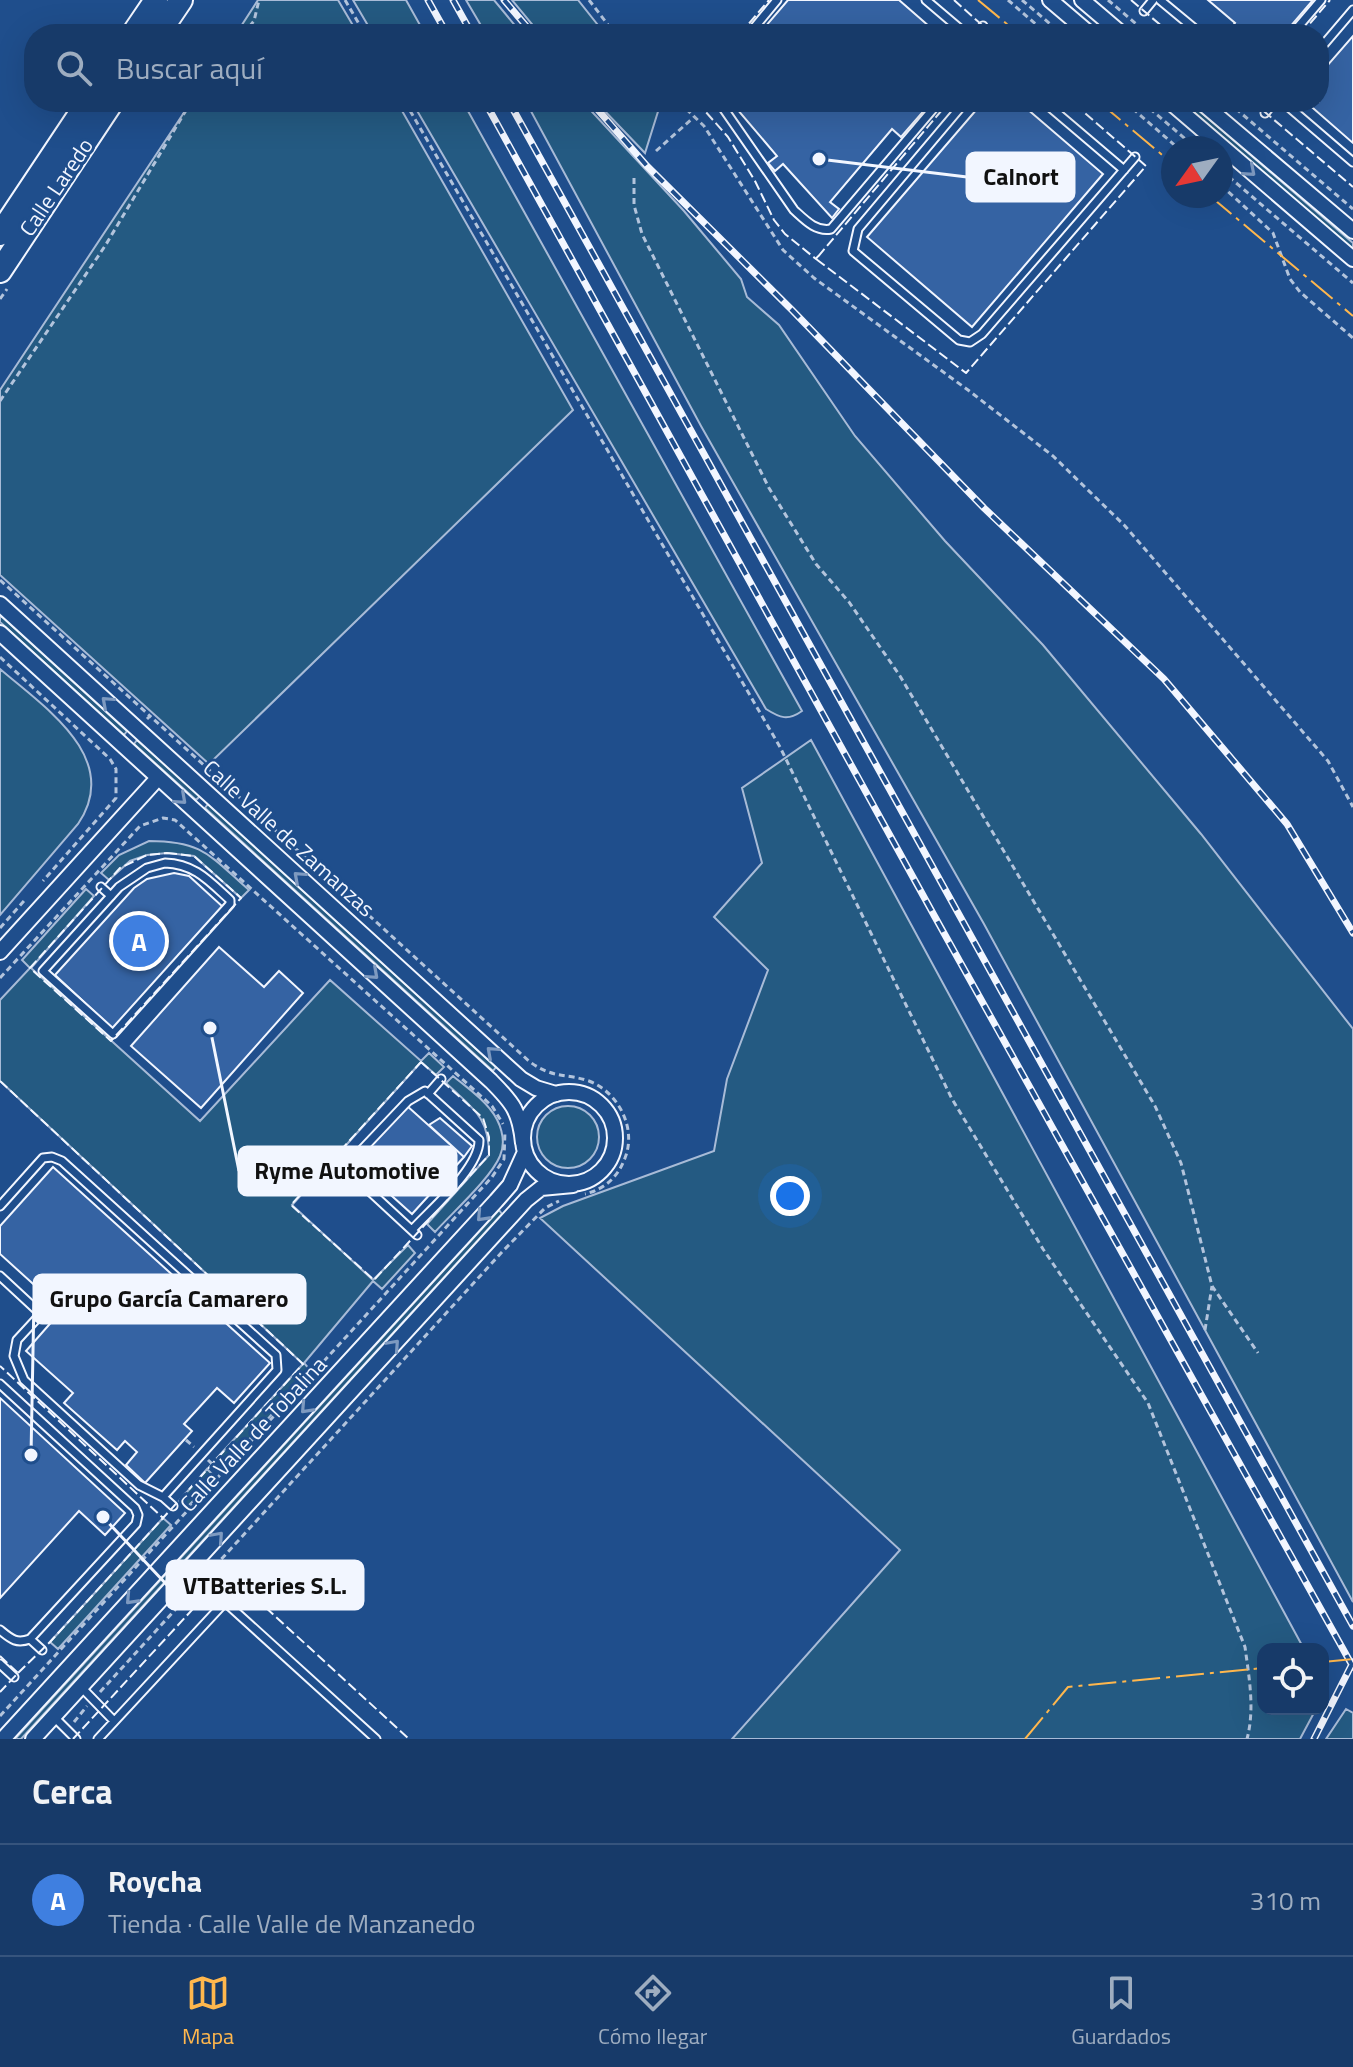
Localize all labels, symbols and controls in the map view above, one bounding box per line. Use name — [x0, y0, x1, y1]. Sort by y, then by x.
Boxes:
search box — [24, 24, 1329, 112]
text: Buscar aquí — [116, 45, 263, 91]
icon: search — [52, 46, 96, 90]
street label: Calle Laredo — [10, 131, 102, 243]
north arrow — [1161, 136, 1233, 208]
callout: Calnort — [967, 153, 1074, 201]
text: Calnort — [983, 158, 1059, 194]
one-way arrow — [1241, 161, 1256, 176]
one-way arrow — [102, 697, 116, 712]
street label: Calle Valle de Zamanzas — [195, 751, 383, 925]
one-way arrow — [172, 789, 187, 803]
one-way arrow — [294, 873, 309, 887]
pin: A — [113, 911, 165, 971]
one-way arrow — [364, 965, 379, 979]
one-way arrow — [486, 1048, 501, 1062]
callout: Ryme Automotive — [239, 1147, 456, 1195]
text: Ryme Automotive — [254, 1152, 440, 1188]
your location — [770, 1176, 810, 1216]
one-way arrow — [477, 1207, 492, 1221]
callout: Grupo García Camarero — [34, 1275, 305, 1323]
text: Grupo García Camarero — [50, 1280, 288, 1316]
one-way arrow — [384, 1339, 398, 1354]
street label: Calle Valle de Tobalina — [171, 1348, 335, 1520]
one-way arrow — [302, 1398, 316, 1413]
one-way arrow — [208, 1531, 223, 1546]
callout: VTBatteries S.L. — [167, 1561, 363, 1609]
text: VTBatteries S.L. — [183, 1567, 347, 1603]
one-way arrow — [126, 1590, 140, 1605]
map controls — [1257, 1643, 1329, 1715]
button: locate — [1257, 1643, 1329, 1715]
text: Cerca — [32, 1765, 113, 1817]
text: Roycha — [108, 1858, 202, 1904]
text: A — [50, 1881, 66, 1920]
text: 310 m — [1250, 1881, 1321, 1920]
text: Tienda · Calle Valle de Manzanedo — [108, 1904, 476, 1943]
tab: Mapa — [182, 1971, 234, 2053]
tab: Cómo llegar — [598, 1971, 707, 2053]
tab: Guardados — [1071, 1971, 1171, 2053]

